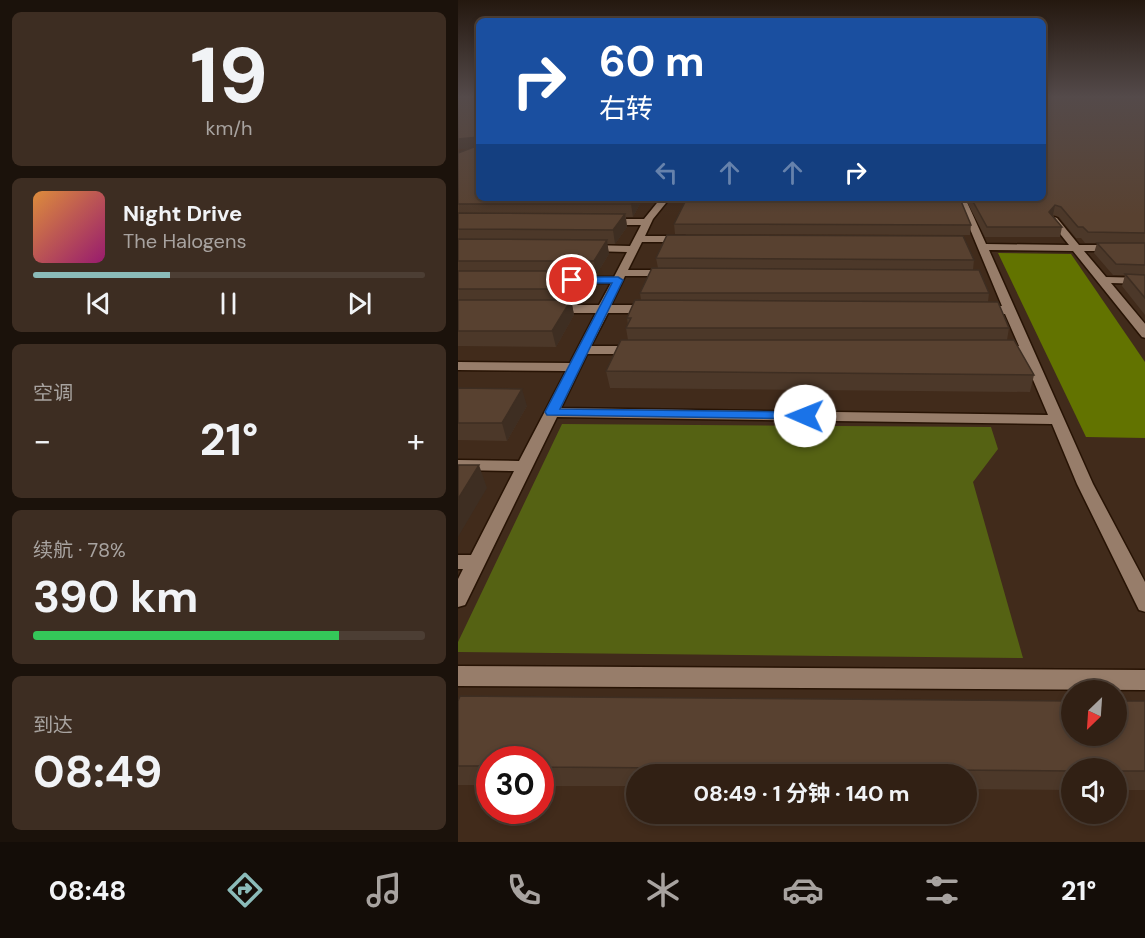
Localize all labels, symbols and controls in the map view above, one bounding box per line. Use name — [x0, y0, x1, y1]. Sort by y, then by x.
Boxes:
text: 19 — [190, 25, 268, 126]
text: 60 m — [599, 34, 705, 89]
icon: right — [500, 42, 578, 120]
text: 右转 — [599, 91, 653, 126]
text: km/h — [205, 115, 253, 141]
icon: left — [650, 156, 683, 189]
icon: ahead — [713, 156, 746, 189]
icon: ahead — [776, 156, 809, 189]
icon: right — [839, 156, 872, 189]
text: Night Drive — [123, 199, 242, 228]
text: The Halogens — [123, 228, 246, 254]
pin — [546, 254, 597, 305]
icon: arrive — [555, 263, 588, 296]
icon: previous — [82, 287, 115, 320]
icon: pause — [212, 287, 245, 320]
icon: next — [343, 287, 376, 320]
text: 空调 — [33, 380, 73, 406]
position arrow — [773, 384, 837, 448]
text: 21° — [200, 410, 258, 469]
text: − — [33, 419, 51, 462]
text: + — [407, 419, 425, 462]
text: 续航 · 78% — [33, 537, 126, 563]
text: 390 km — [33, 567, 198, 626]
north arrow — [1061, 680, 1127, 746]
map controls — [1061, 680, 1127, 824]
text: 到达 — [33, 712, 73, 738]
text: 08:49 — [33, 742, 162, 801]
speed limit sign: 30 — [476, 746, 554, 824]
button: sound — [1061, 758, 1127, 824]
text: 08:49 · 1 分钟 · 140 m — [694, 779, 909, 808]
icon: directions — [224, 869, 266, 911]
icon: music — [363, 869, 405, 911]
icon: phone — [503, 869, 545, 911]
icon: climate — [642, 869, 684, 911]
icon: car — [782, 869, 824, 911]
icon: filters — [921, 869, 963, 911]
text: 08:48 — [49, 873, 126, 908]
text: 21° — [1061, 873, 1096, 908]

